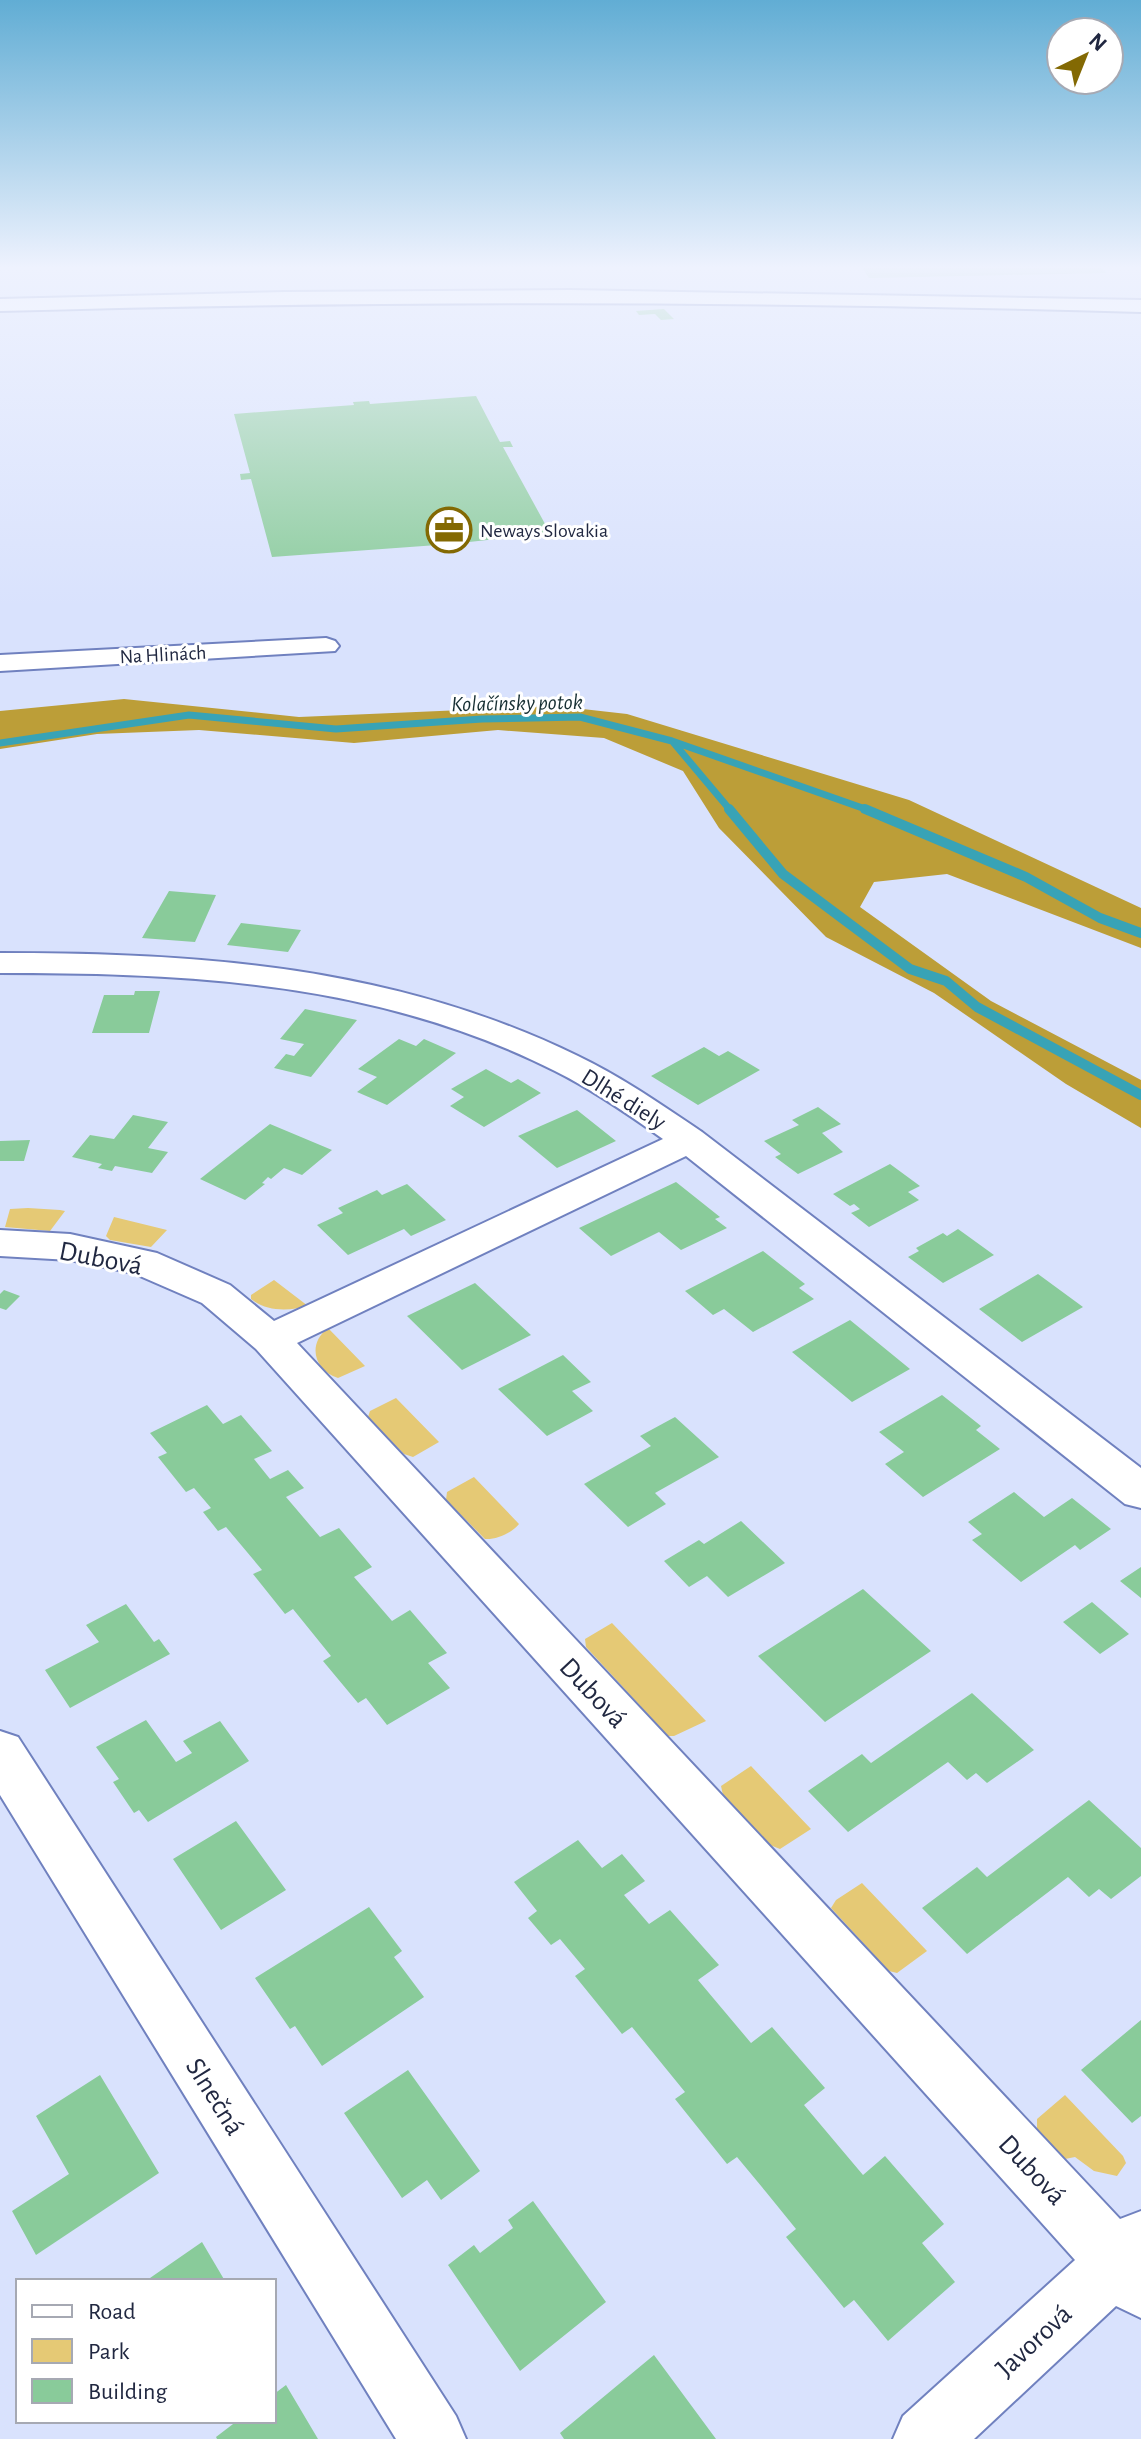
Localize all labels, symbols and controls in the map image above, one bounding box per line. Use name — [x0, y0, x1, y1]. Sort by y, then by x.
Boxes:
north arrow — [1045, 16, 1125, 96]
text: N — [1085, 29, 1111, 55]
office icon: Neways Slovakia — [425, 506, 473, 554]
place label: Neways Slovakia — [480, 521, 608, 541]
street label: Na Hlinách — [119, 643, 207, 667]
water label: Kolačínsky potok — [451, 691, 583, 716]
street label: Dlhé diely — [577, 1065, 670, 1135]
street label: Dubová — [56, 1237, 145, 1281]
street label: Dubová — [553, 1653, 632, 1734]
street label: Slnečná — [180, 2054, 249, 2141]
street label: Dubová — [992, 2130, 1071, 2211]
legend — [16, 2279, 276, 2423]
text: Road — [88, 2300, 136, 2324]
street label: Javorová — [991, 2300, 1078, 2383]
text: Park — [88, 2340, 129, 2364]
text: Building — [88, 2380, 167, 2404]

